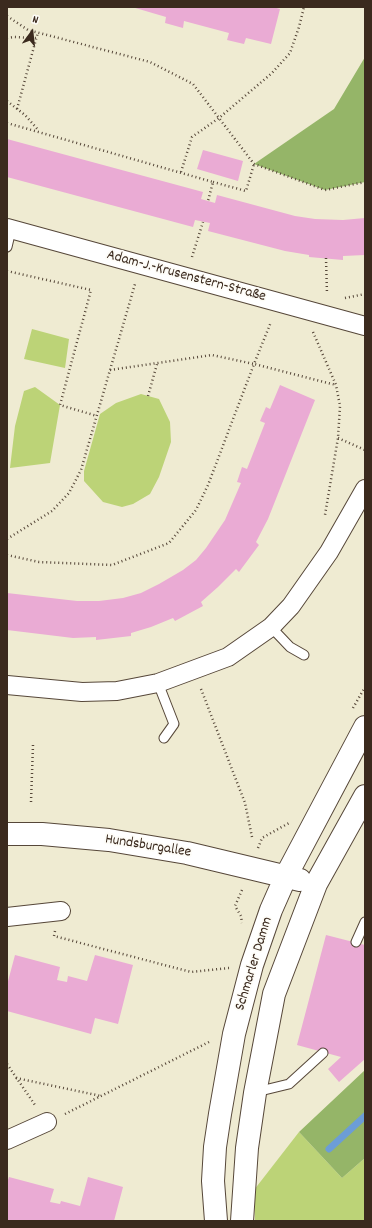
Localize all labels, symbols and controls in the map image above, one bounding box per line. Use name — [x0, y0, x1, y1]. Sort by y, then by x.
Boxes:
north arrow — [12, 12, 52, 52]
text: N — [30, 12, 40, 29]
street label: Adam-J.-Krusenstern-Straße — [104, 247, 268, 307]
street label: Hundsburgallee — [104, 831, 192, 863]
street label: Schmarler Damm — [232, 915, 278, 1013]

